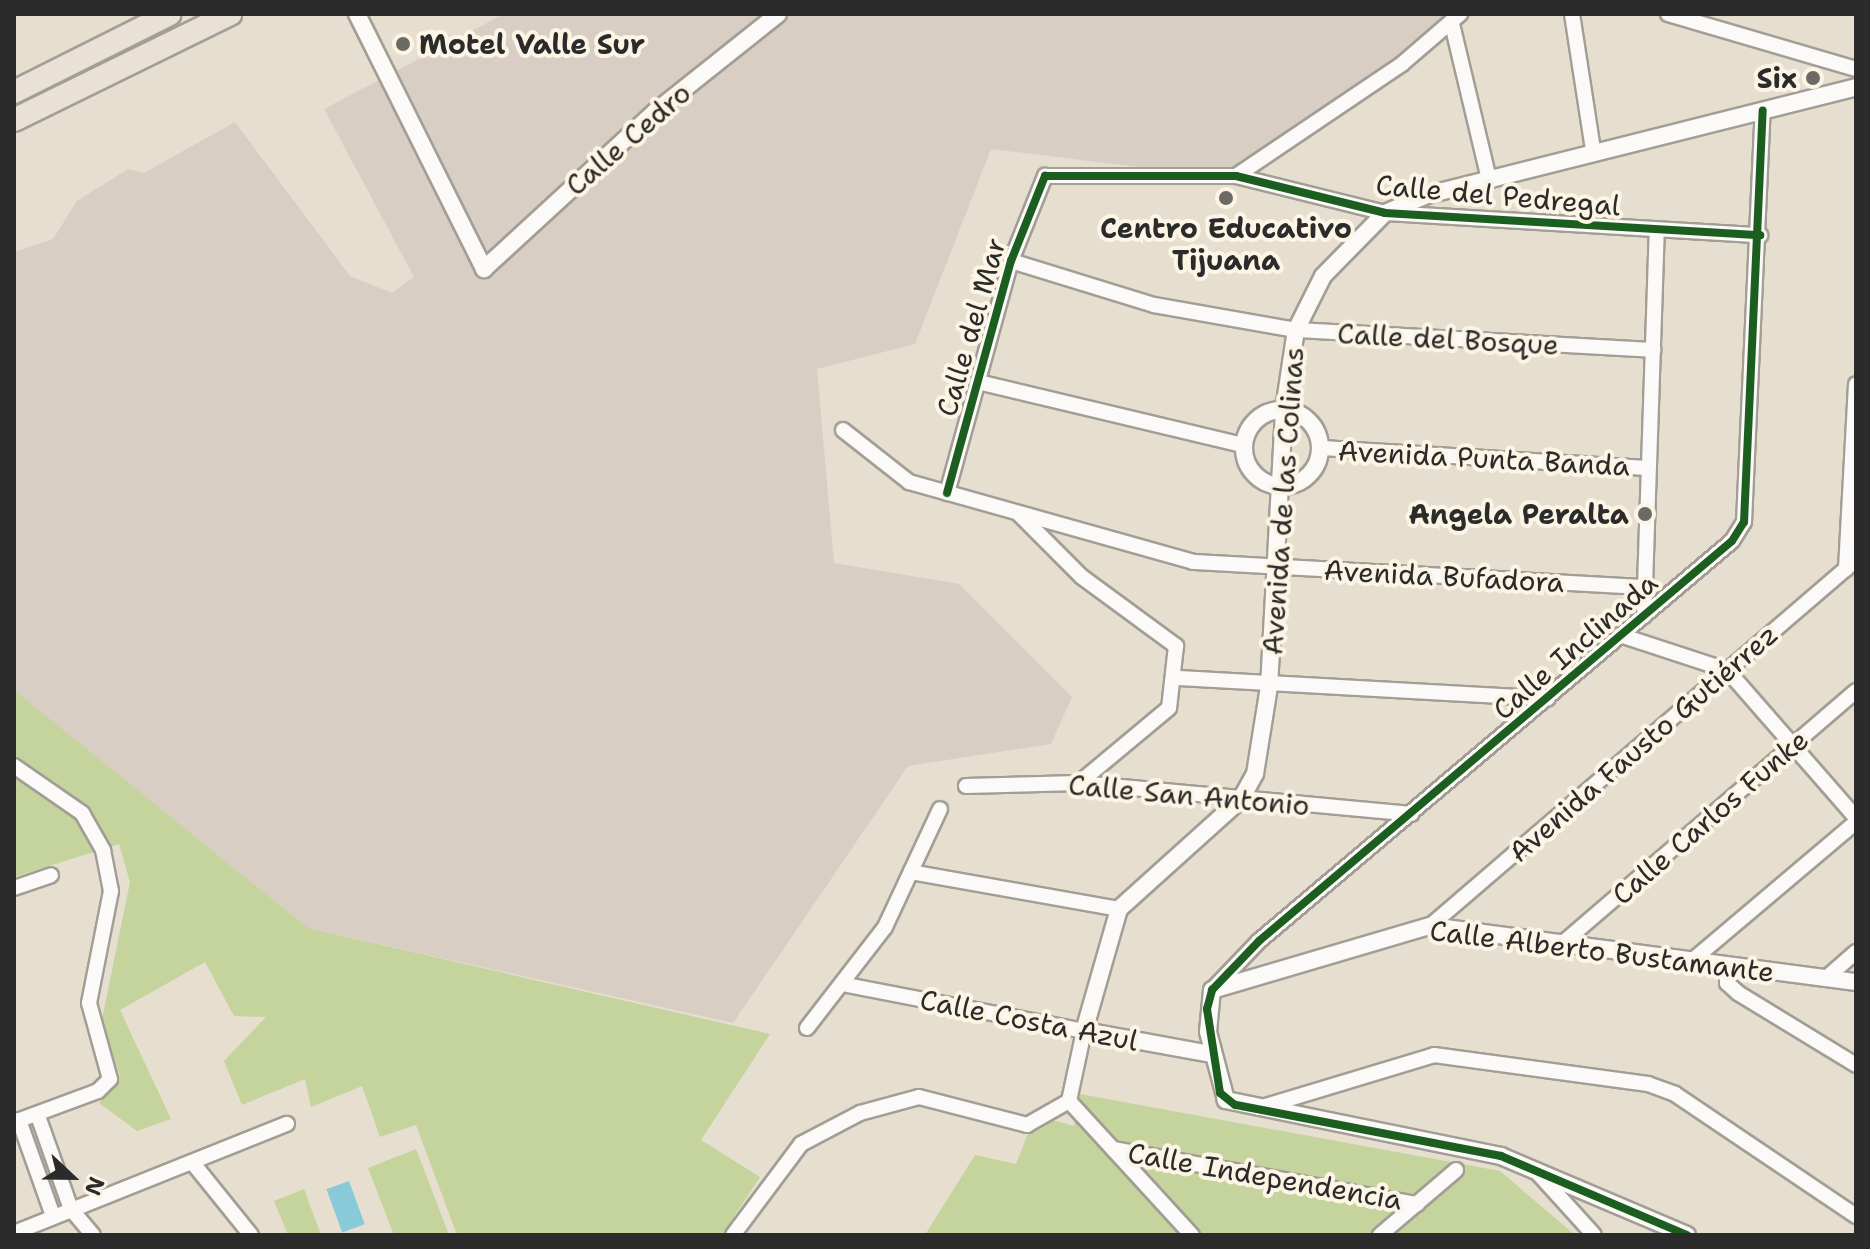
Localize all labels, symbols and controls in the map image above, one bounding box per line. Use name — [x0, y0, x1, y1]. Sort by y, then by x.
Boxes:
place label: Motel Valle Sur — [419, 27, 645, 61]
marker: Motel Valle Sur — [394, 35, 412, 53]
place label: Six — [1756, 61, 1797, 95]
marker: Six — [1804, 69, 1822, 87]
street label: Calle Cedro — [559, 76, 697, 202]
street label: Calle del Pedregal — [1374, 168, 1622, 222]
marker: Centro Educativo Tijuana — [1217, 189, 1235, 207]
place label: Centro Educativo Tijuana — [1100, 211, 1352, 277]
street label: Calle del Mar — [929, 234, 1013, 420]
street label: Calle del Bosque — [1336, 316, 1560, 362]
street label: Avenida de las Colinas — [1255, 346, 1311, 656]
street label: Avenida Punta Banda — [1337, 434, 1631, 482]
place label: Angela Peralta — [1408, 497, 1629, 531]
marker: Angela Peralta — [1636, 505, 1654, 523]
street label: Avenida Bufadora — [1323, 553, 1565, 599]
street label: Calle Inclinada — [1486, 566, 1664, 726]
street label: Avenida Fausto Gutiérrez — [1502, 617, 1784, 869]
street label: Calle Carlos Funke — [1605, 723, 1815, 911]
street label: Calle San Antonio — [1067, 768, 1311, 822]
street label: Calle Alberto Bustamante — [1428, 913, 1776, 989]
street label: Calle Costa Azul — [917, 982, 1141, 1058]
street label: Calle Independencia — [1125, 1135, 1405, 1217]
north arrow — [32, 1137, 112, 1217]
text: N — [78, 1173, 111, 1200]

